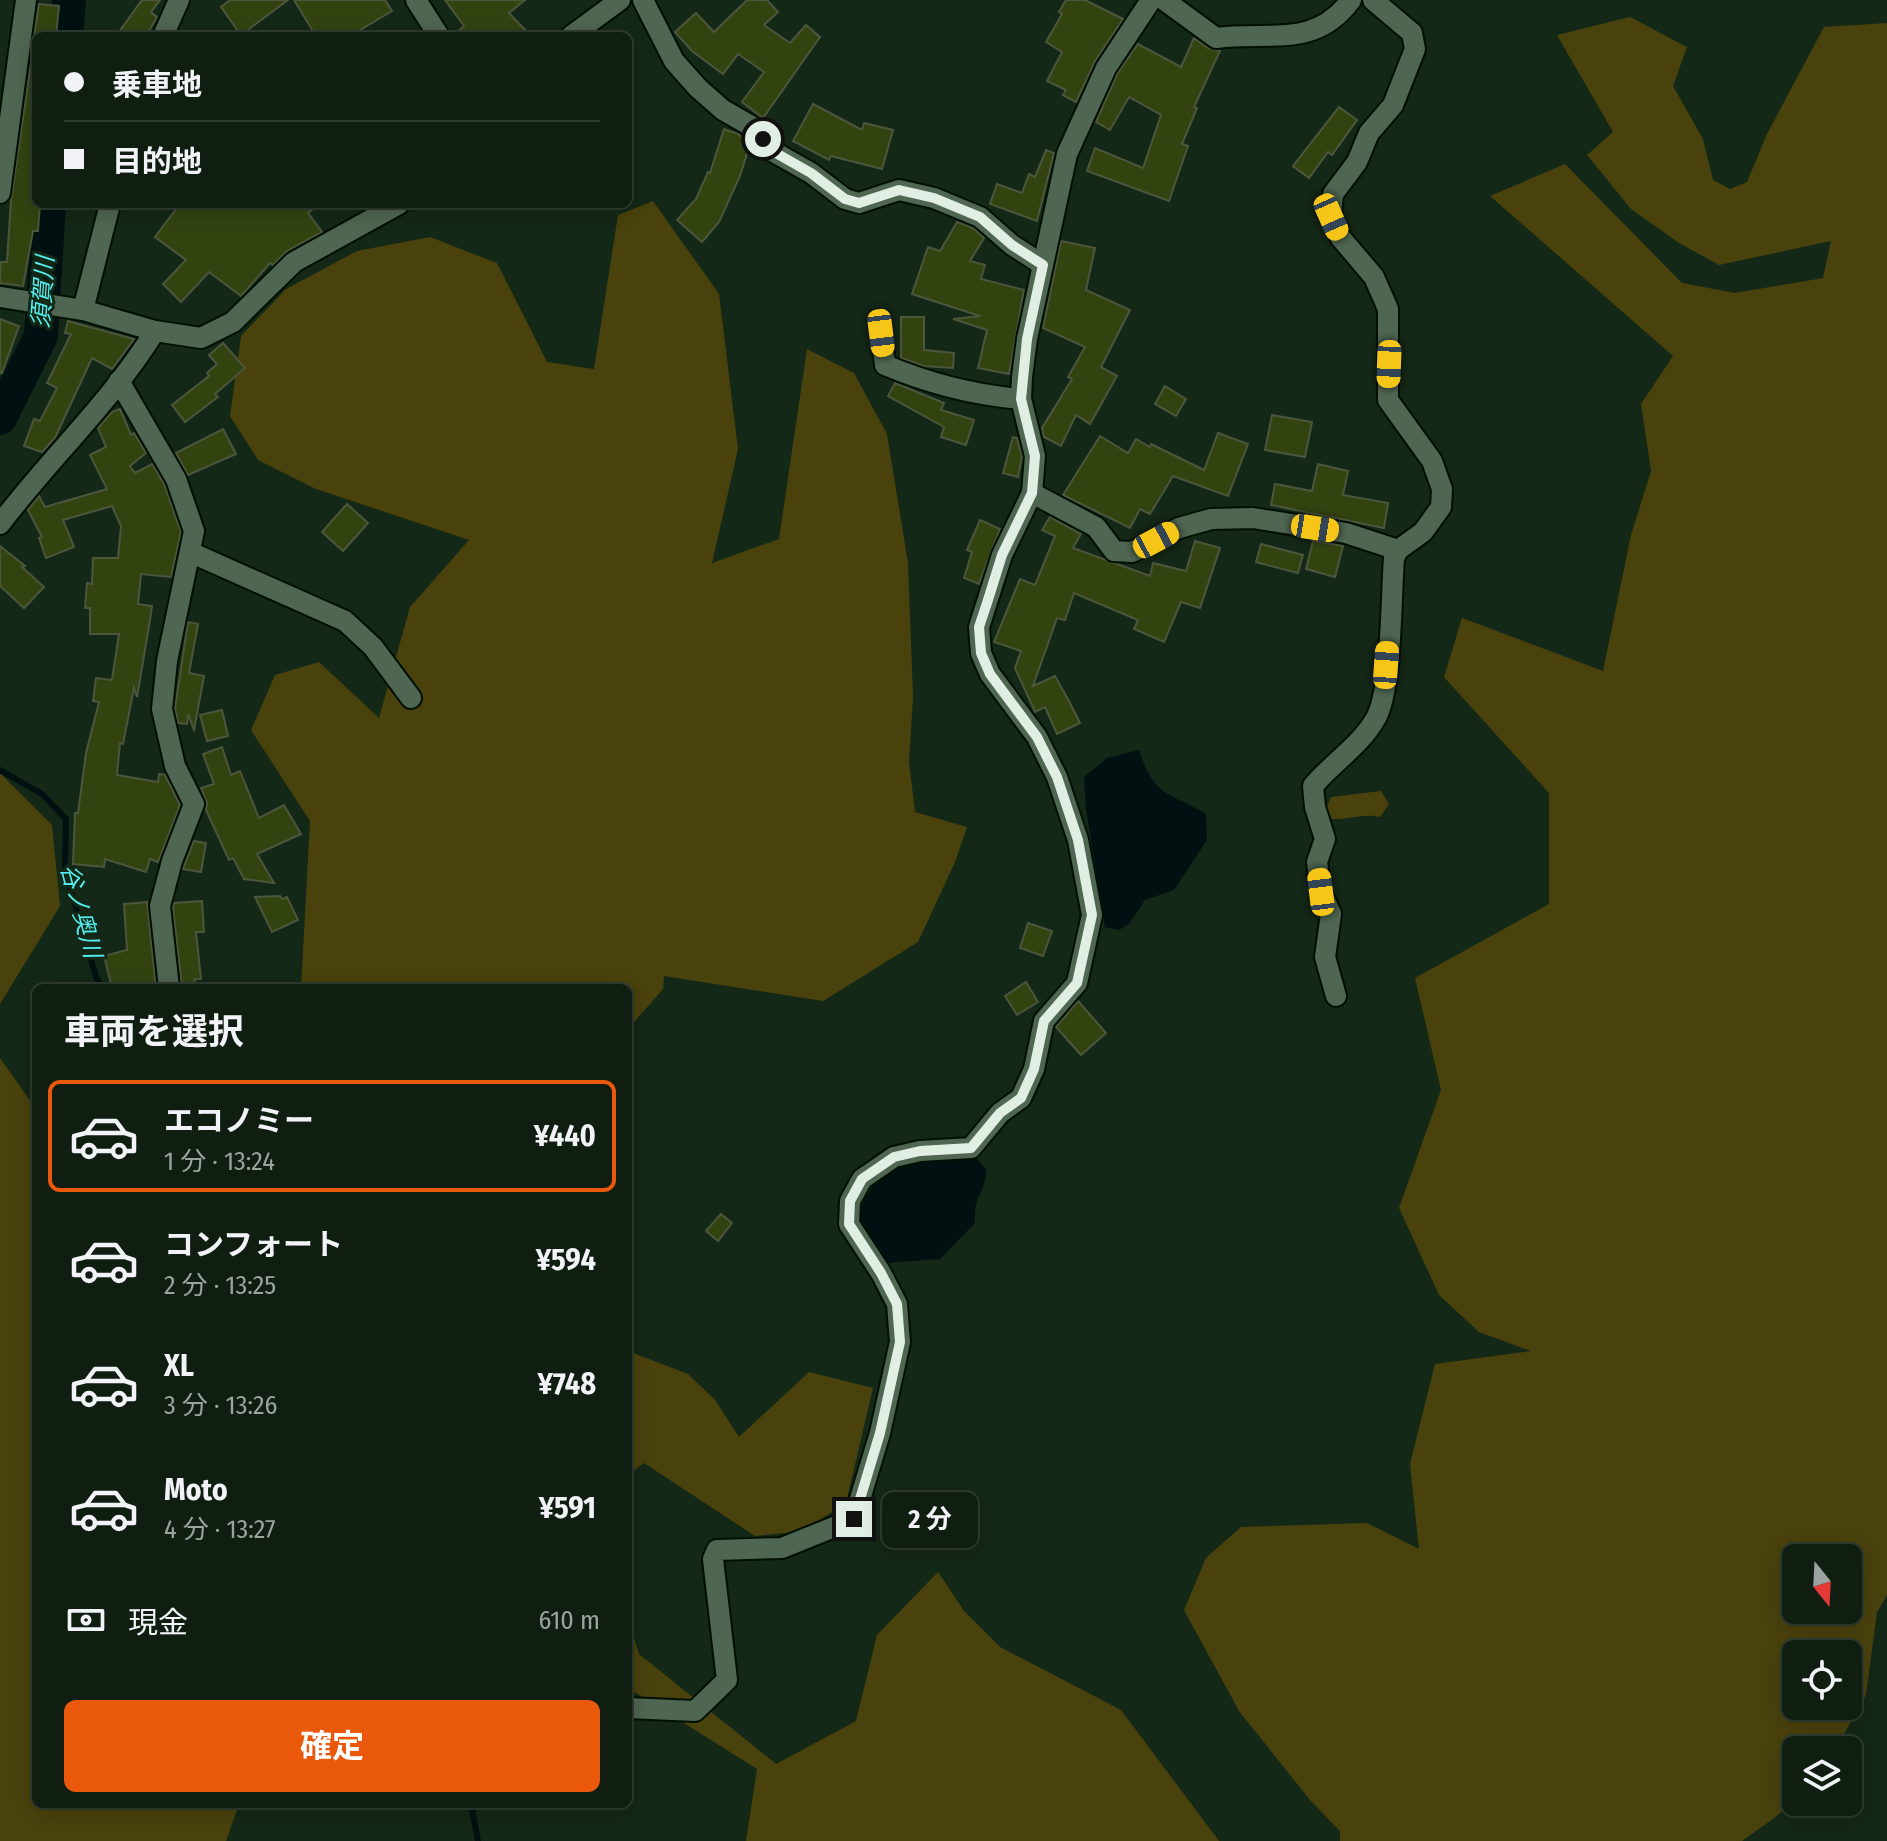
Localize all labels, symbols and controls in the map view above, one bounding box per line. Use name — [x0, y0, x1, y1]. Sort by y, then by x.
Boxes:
text: 乗車地 — [112, 67, 202, 103]
route start — [745, 121, 781, 157]
text: 目的地 — [112, 144, 202, 180]
car — [1310, 190, 1352, 244]
water label: 須賀川 — [27, 252, 60, 329]
car — [866, 308, 896, 358]
car — [1376, 340, 1402, 388]
car — [1289, 512, 1341, 544]
car — [1129, 518, 1183, 562]
car — [1372, 640, 1400, 690]
water label: 谷ノ奥川 — [55, 861, 108, 964]
car — [1306, 867, 1336, 917]
text: 車両を選択 — [64, 1010, 244, 1054]
icon: car — [68, 1100, 140, 1172]
text: エコノミー — [164, 1103, 314, 1139]
text: ¥440 — [534, 1118, 596, 1154]
text: 1 分 · 13:24 — [164, 1146, 275, 1177]
icon: car — [68, 1224, 140, 1296]
text: コンフォート — [164, 1227, 343, 1263]
text: ¥594 — [536, 1242, 596, 1278]
text: 2 分 · 13:25 — [164, 1270, 276, 1301]
icon: car — [68, 1348, 140, 1420]
text: XL — [164, 1348, 194, 1384]
text: ¥748 — [537, 1366, 596, 1402]
text: 3 分 · 13:26 — [164, 1390, 277, 1421]
icon: car — [68, 1472, 140, 1544]
text: Moto — [164, 1472, 228, 1508]
text: ¥591 — [539, 1490, 596, 1526]
callout: 2 分 — [882, 1491, 978, 1547]
route end — [836, 1501, 872, 1537]
text: 2 分 — [908, 1504, 952, 1535]
text: 4 分 · 13:27 — [164, 1514, 276, 1545]
north arrow — [1782, 1544, 1862, 1624]
map controls — [1782, 1544, 1862, 1816]
icon: cash — [64, 1598, 108, 1642]
text: 現金 — [128, 1605, 188, 1641]
text: 610 m — [538, 1605, 600, 1636]
button: locate — [1782, 1640, 1862, 1720]
button: 確定 — [64, 1700, 600, 1792]
button: layers — [1782, 1736, 1862, 1816]

